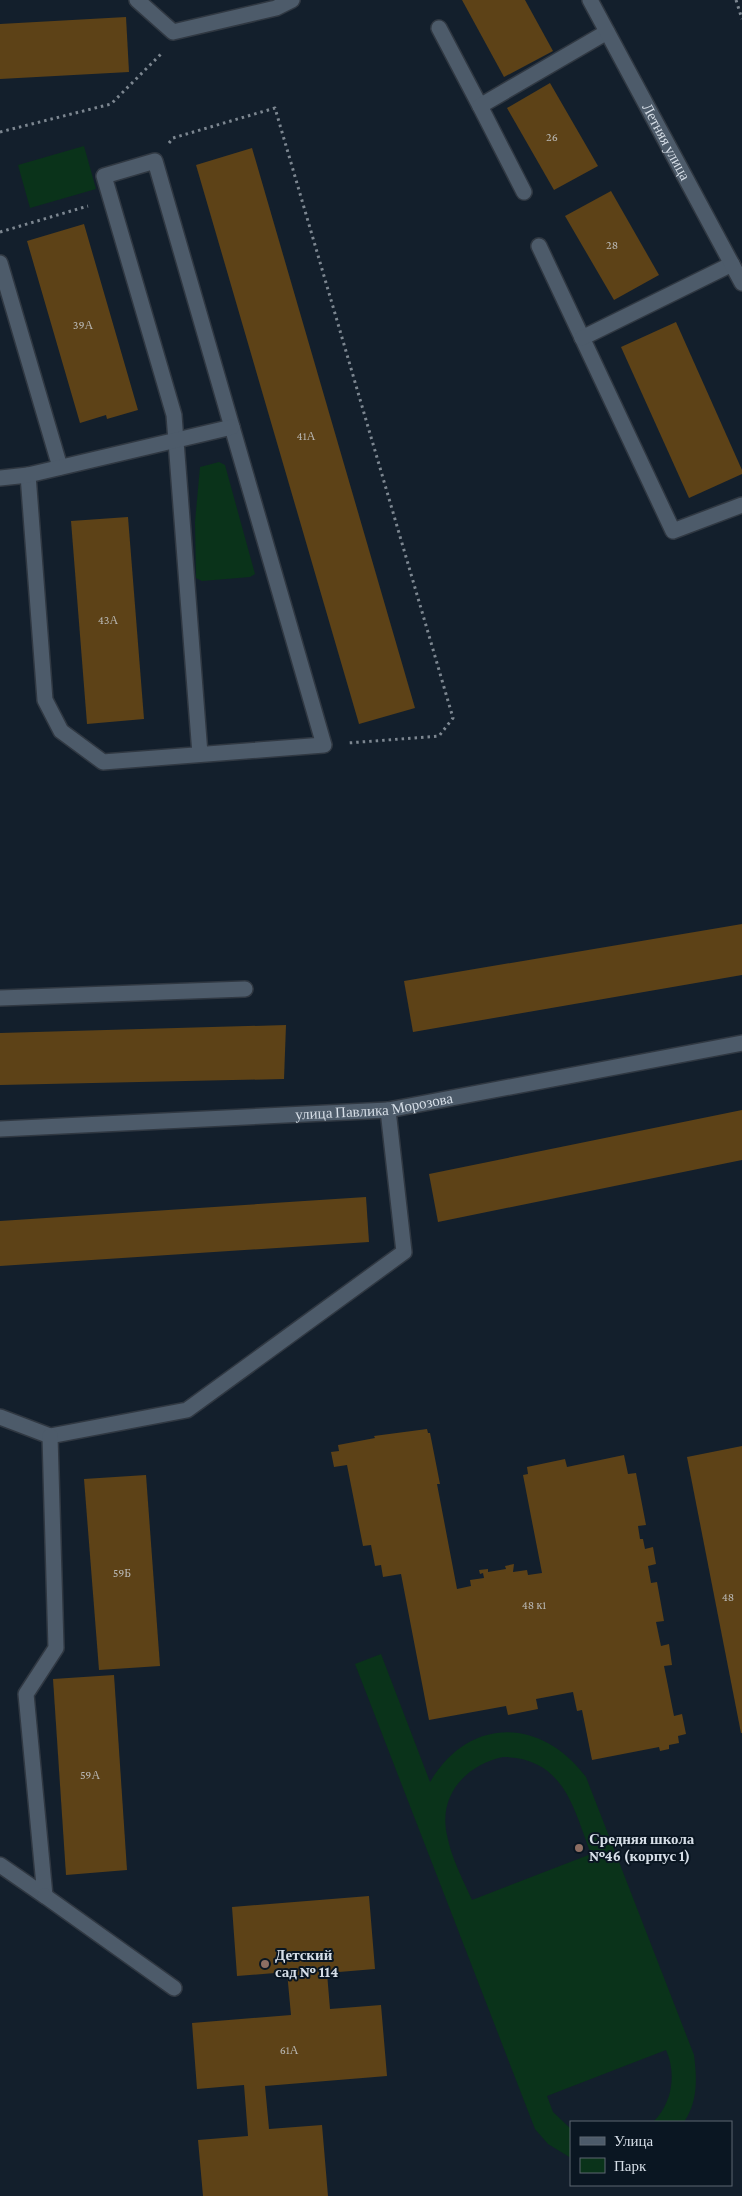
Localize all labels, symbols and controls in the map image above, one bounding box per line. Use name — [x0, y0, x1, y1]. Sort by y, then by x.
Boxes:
street label: Летняя улица — [639, 101, 694, 183]
house number: 26 — [546, 130, 558, 144]
house number: 28 — [606, 238, 618, 252]
house number: 39А — [73, 318, 94, 332]
house number: 41А — [297, 429, 316, 443]
house number: 43А — [98, 613, 119, 627]
street label: улица Павлика Морозова — [295, 1090, 455, 1123]
house number: 59Б — [113, 1566, 131, 1580]
house number: 48 — [722, 1590, 734, 1604]
house number: 48 к1 — [522, 1598, 546, 1612]
house number: 59А — [80, 1768, 100, 1782]
place label: Средняя школа №46 (корпус 1) — [589, 1831, 695, 1865]
marker: Средняя школа №46 (корпус 1) — [573, 1842, 585, 1854]
place label: Детский сад № 114 — [275, 1947, 338, 1980]
marker: Детский сад № 114 — [259, 1958, 271, 1970]
house number: 61А — [280, 2043, 299, 2057]
legend — [570, 2121, 732, 2186]
text: Улица — [614, 2133, 653, 2149]
text: Парк — [614, 2158, 647, 2174]

